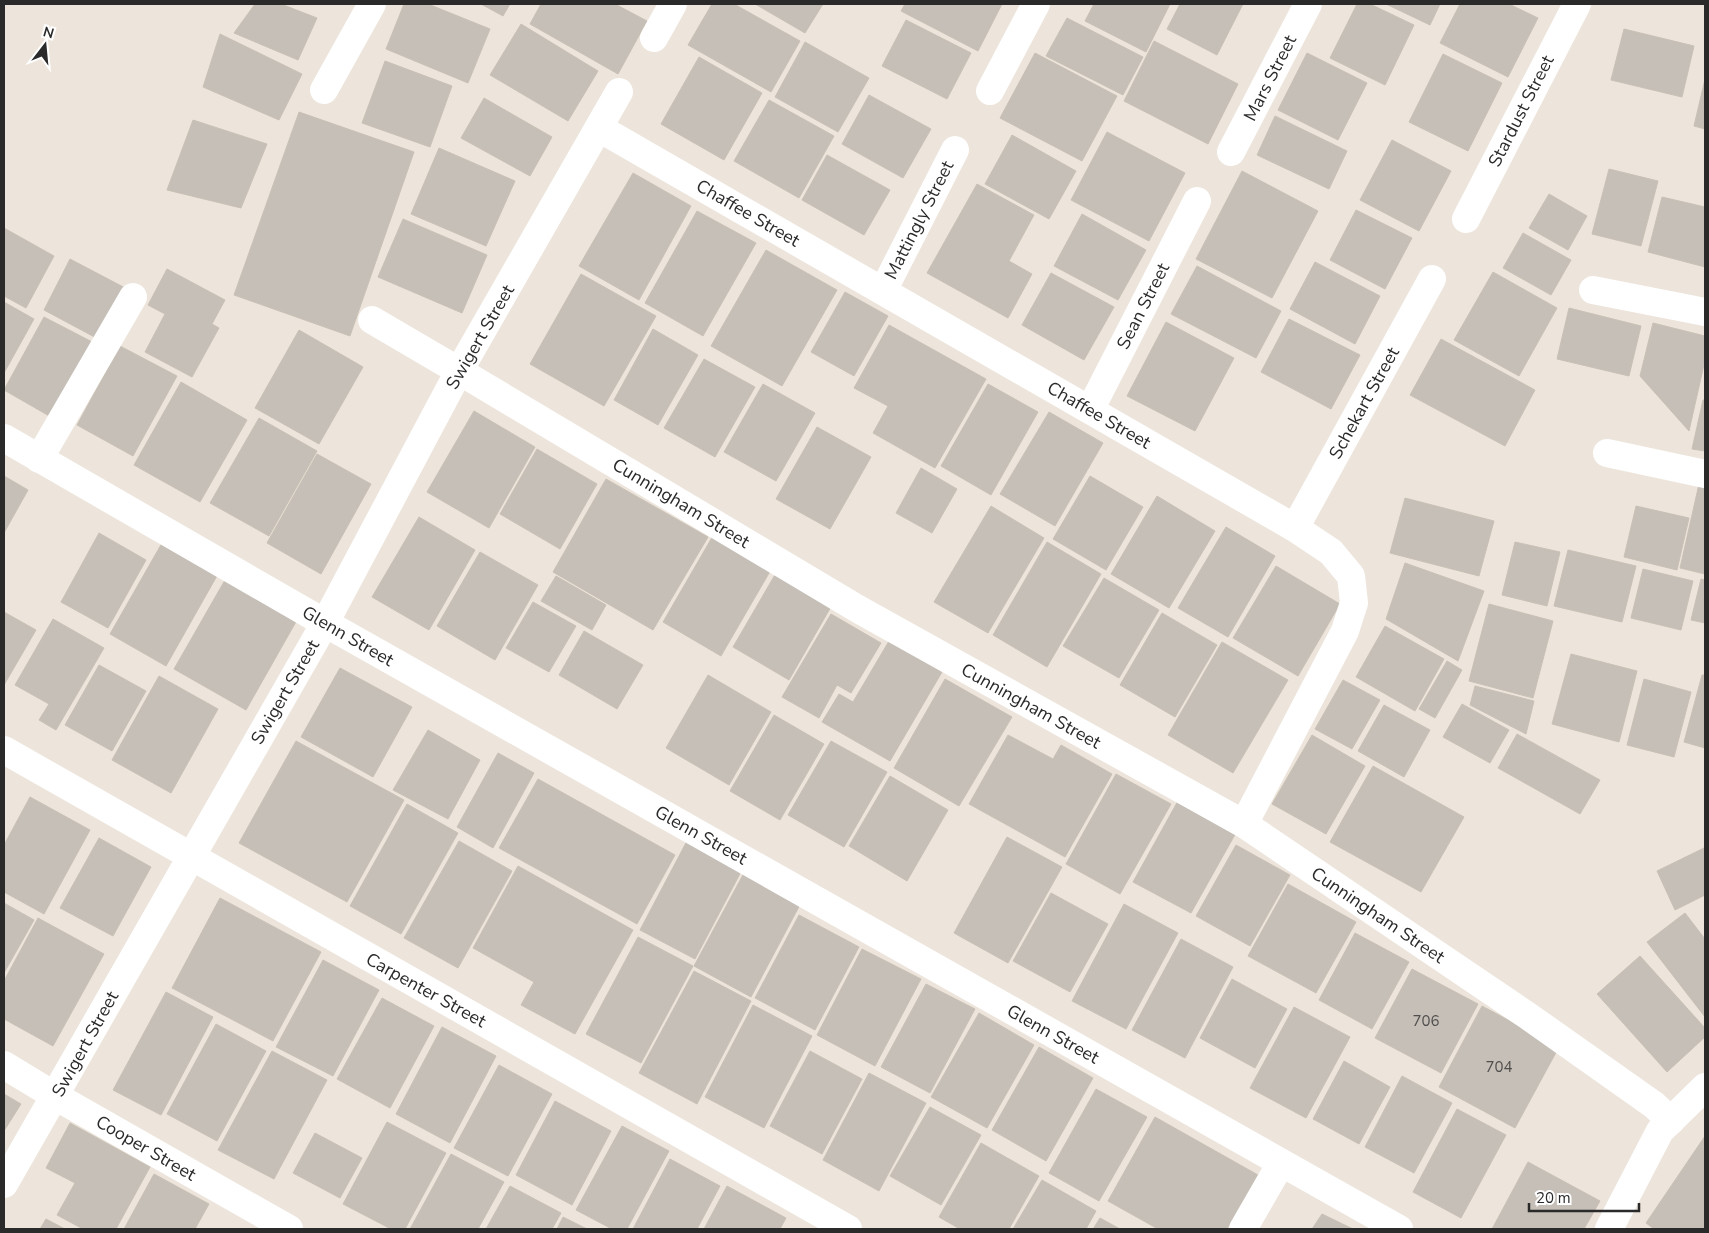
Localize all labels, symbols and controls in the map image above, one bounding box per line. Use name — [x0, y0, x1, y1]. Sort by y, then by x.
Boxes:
north arrow — [20, 20, 70, 70]
text: N — [41, 22, 56, 44]
street label: Mars Street — [1238, 30, 1302, 125]
street label: Stardust Street — [1483, 50, 1560, 171]
street label: Mattingly Street — [879, 156, 960, 284]
street label: Chaffee Street — [692, 174, 805, 253]
street label: Sean Street — [1111, 258, 1175, 353]
street label: Swigert Street — [440, 280, 520, 394]
street label: Schekart Street — [1323, 342, 1405, 463]
street label: Chaffee Street — [1043, 376, 1156, 455]
street label: Cunningham Street — [608, 452, 755, 554]
street label: Glenn Street — [298, 600, 399, 672]
street label: Swigert Street — [245, 635, 325, 749]
street label: Cunningham Street — [957, 658, 1106, 755]
street label: Glenn Street — [651, 800, 752, 871]
street label: Cunningham Street — [1306, 861, 1450, 969]
street label: Carpenter Street — [362, 947, 491, 1033]
street label: Swigert Street — [46, 986, 124, 1101]
street label: Glenn Street — [1003, 999, 1104, 1070]
house number: 706 — [1412, 1011, 1440, 1031]
house number: 704 — [1485, 1057, 1513, 1077]
street label: Cooper Street — [92, 1110, 201, 1187]
scale bar — [1529, 1180, 1639, 1212]
text: 20 m — [1536, 1188, 1571, 1208]

